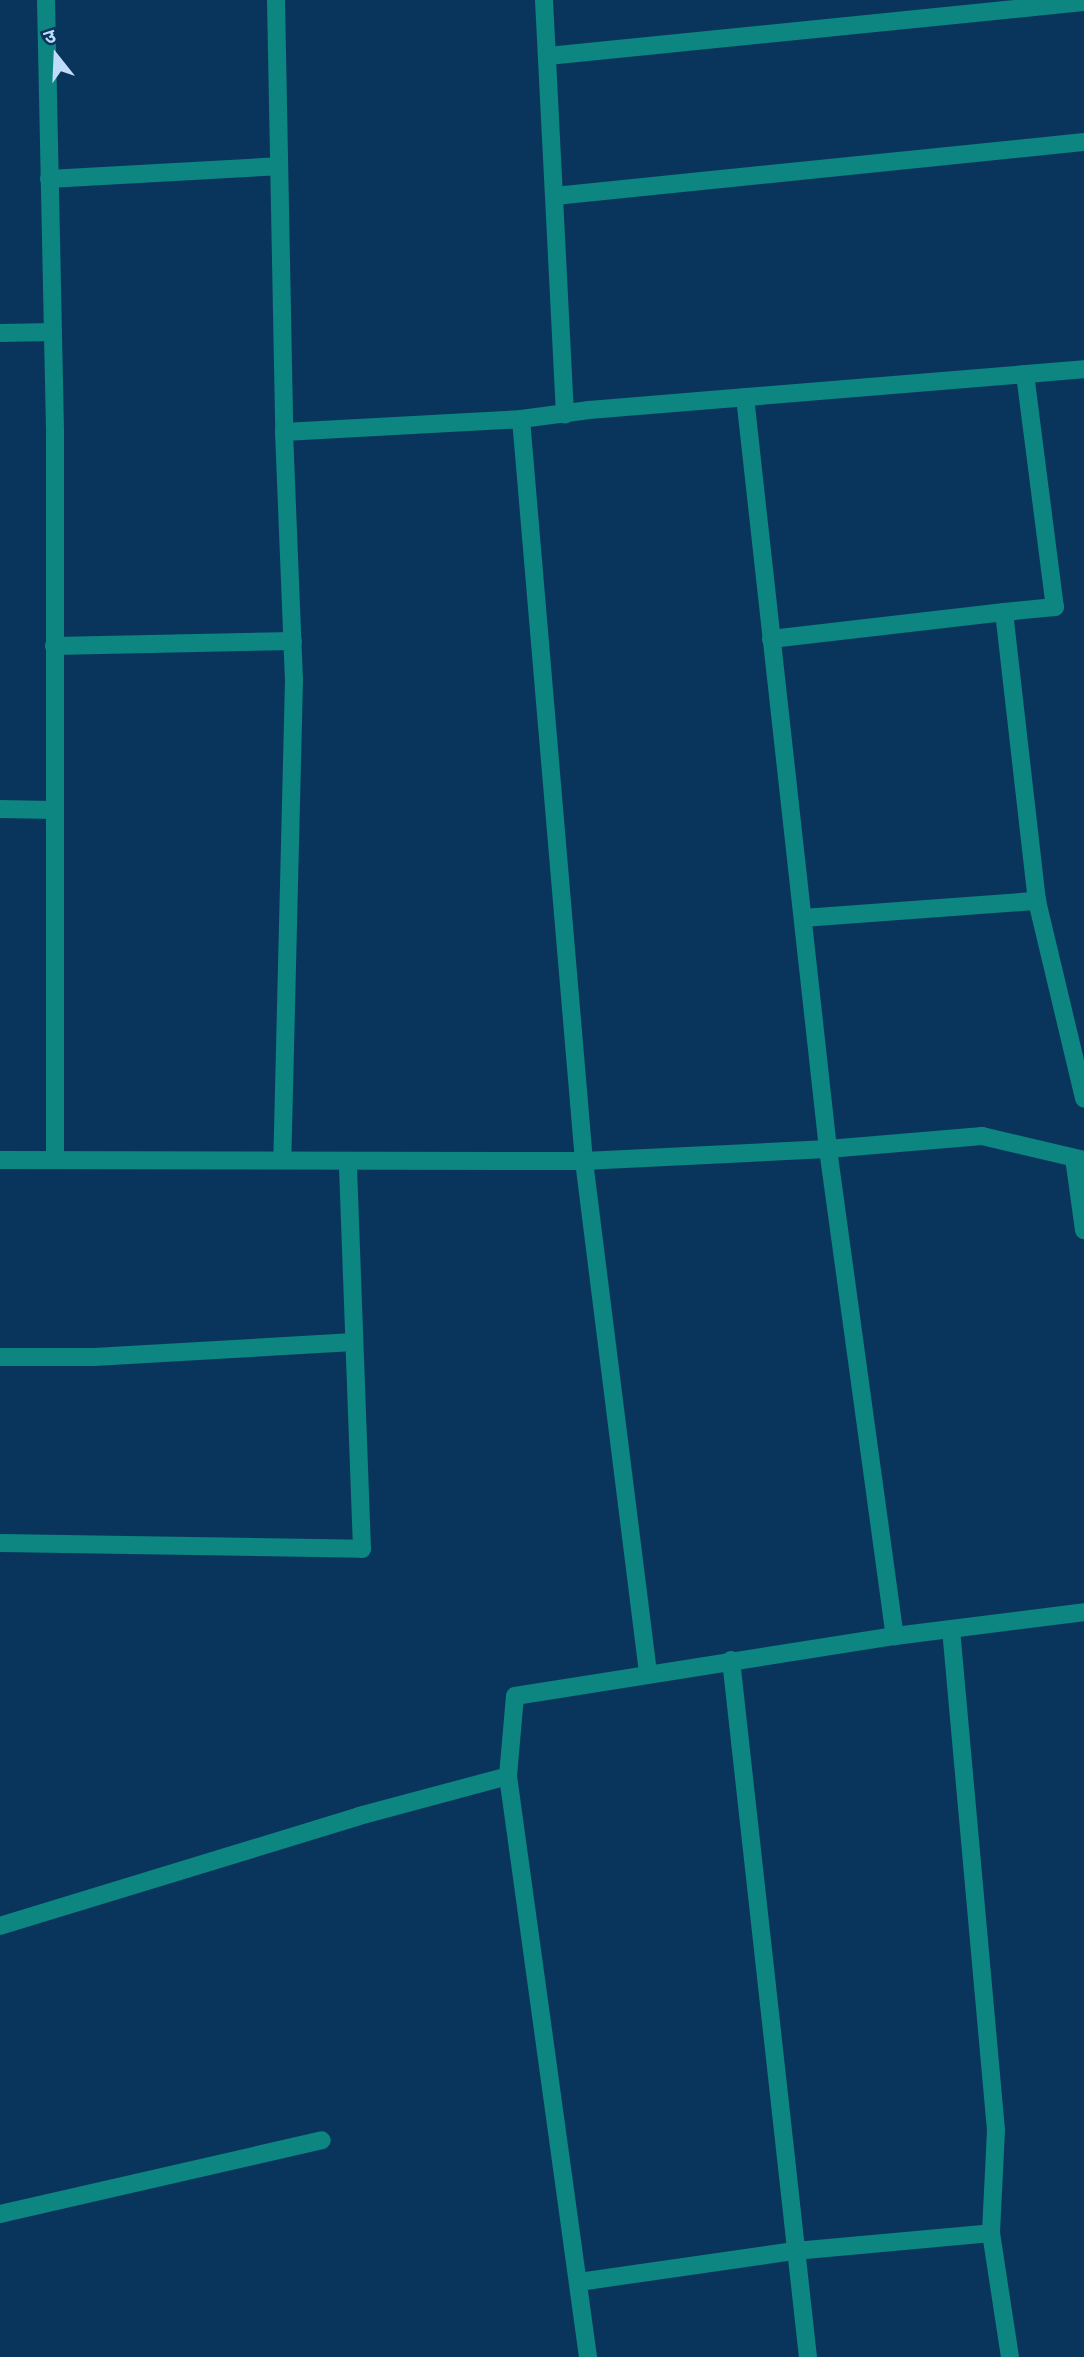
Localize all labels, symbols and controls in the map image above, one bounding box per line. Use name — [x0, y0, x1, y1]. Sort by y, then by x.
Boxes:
north arrow — [21, 21, 91, 91]
text: उ — [40, 22, 59, 50]

